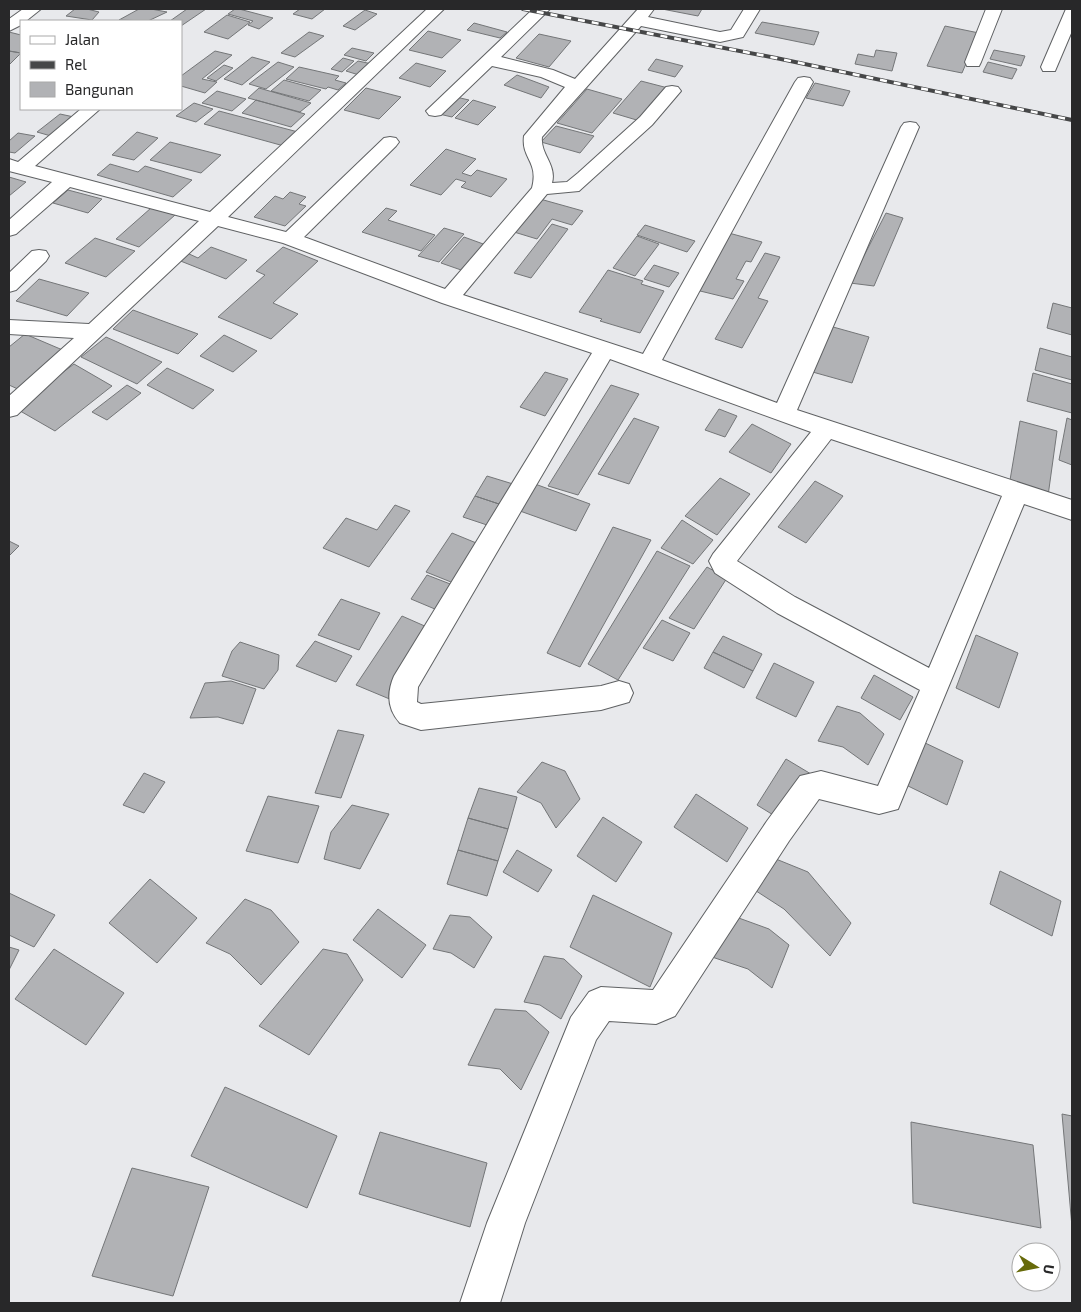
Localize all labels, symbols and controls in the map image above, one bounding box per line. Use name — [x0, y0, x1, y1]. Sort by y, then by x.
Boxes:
legend — [20, 20, 182, 110]
text: Jalan — [65, 30, 100, 48]
text: Rel — [65, 55, 87, 73]
text: Bangunan — [65, 80, 134, 98]
north arrow — [1011, 1242, 1061, 1292]
text: U — [1040, 1263, 1059, 1276]

